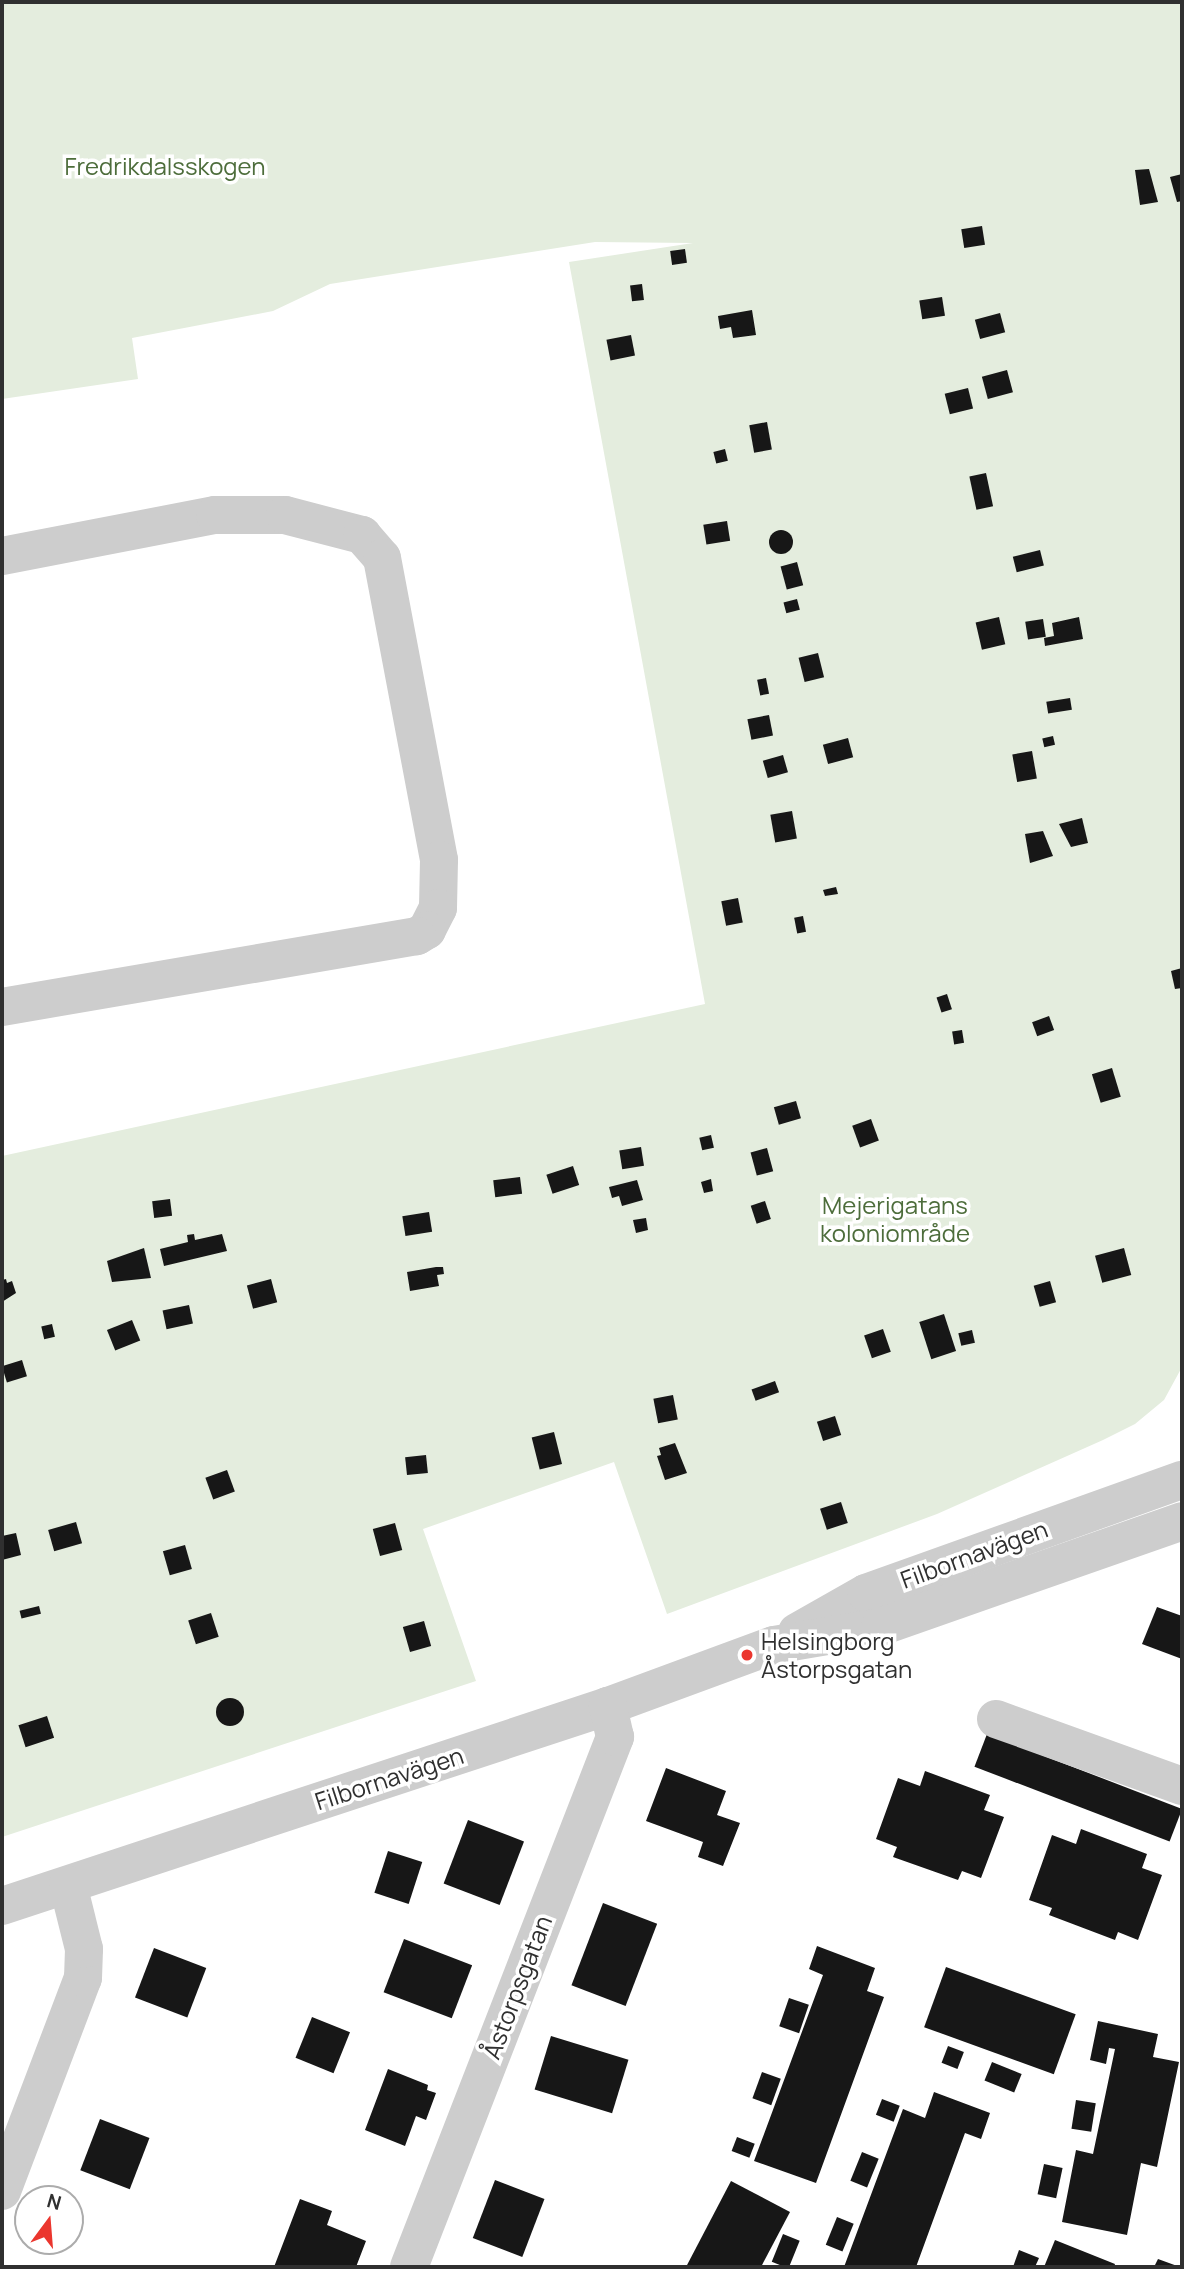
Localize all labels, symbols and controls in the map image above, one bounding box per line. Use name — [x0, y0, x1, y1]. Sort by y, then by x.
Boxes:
park label: Fredrikdalsskogen — [64, 152, 266, 180]
park label: Mejerigatans koloniområde — [820, 1191, 970, 1247]
street label: Filbornavägen — [897, 1514, 1051, 1594]
place label: Helsingborg Åstorpsgatan — [761, 1627, 912, 1683]
marker: Helsingborg Åstorpsgatan — [739, 1647, 755, 1663]
street label: Filbornavägen — [311, 1740, 467, 1816]
street label: Åstorpsgatan — [476, 1911, 558, 2063]
north arrow — [14, 2185, 84, 2255]
text: N — [44, 2187, 64, 2216]

